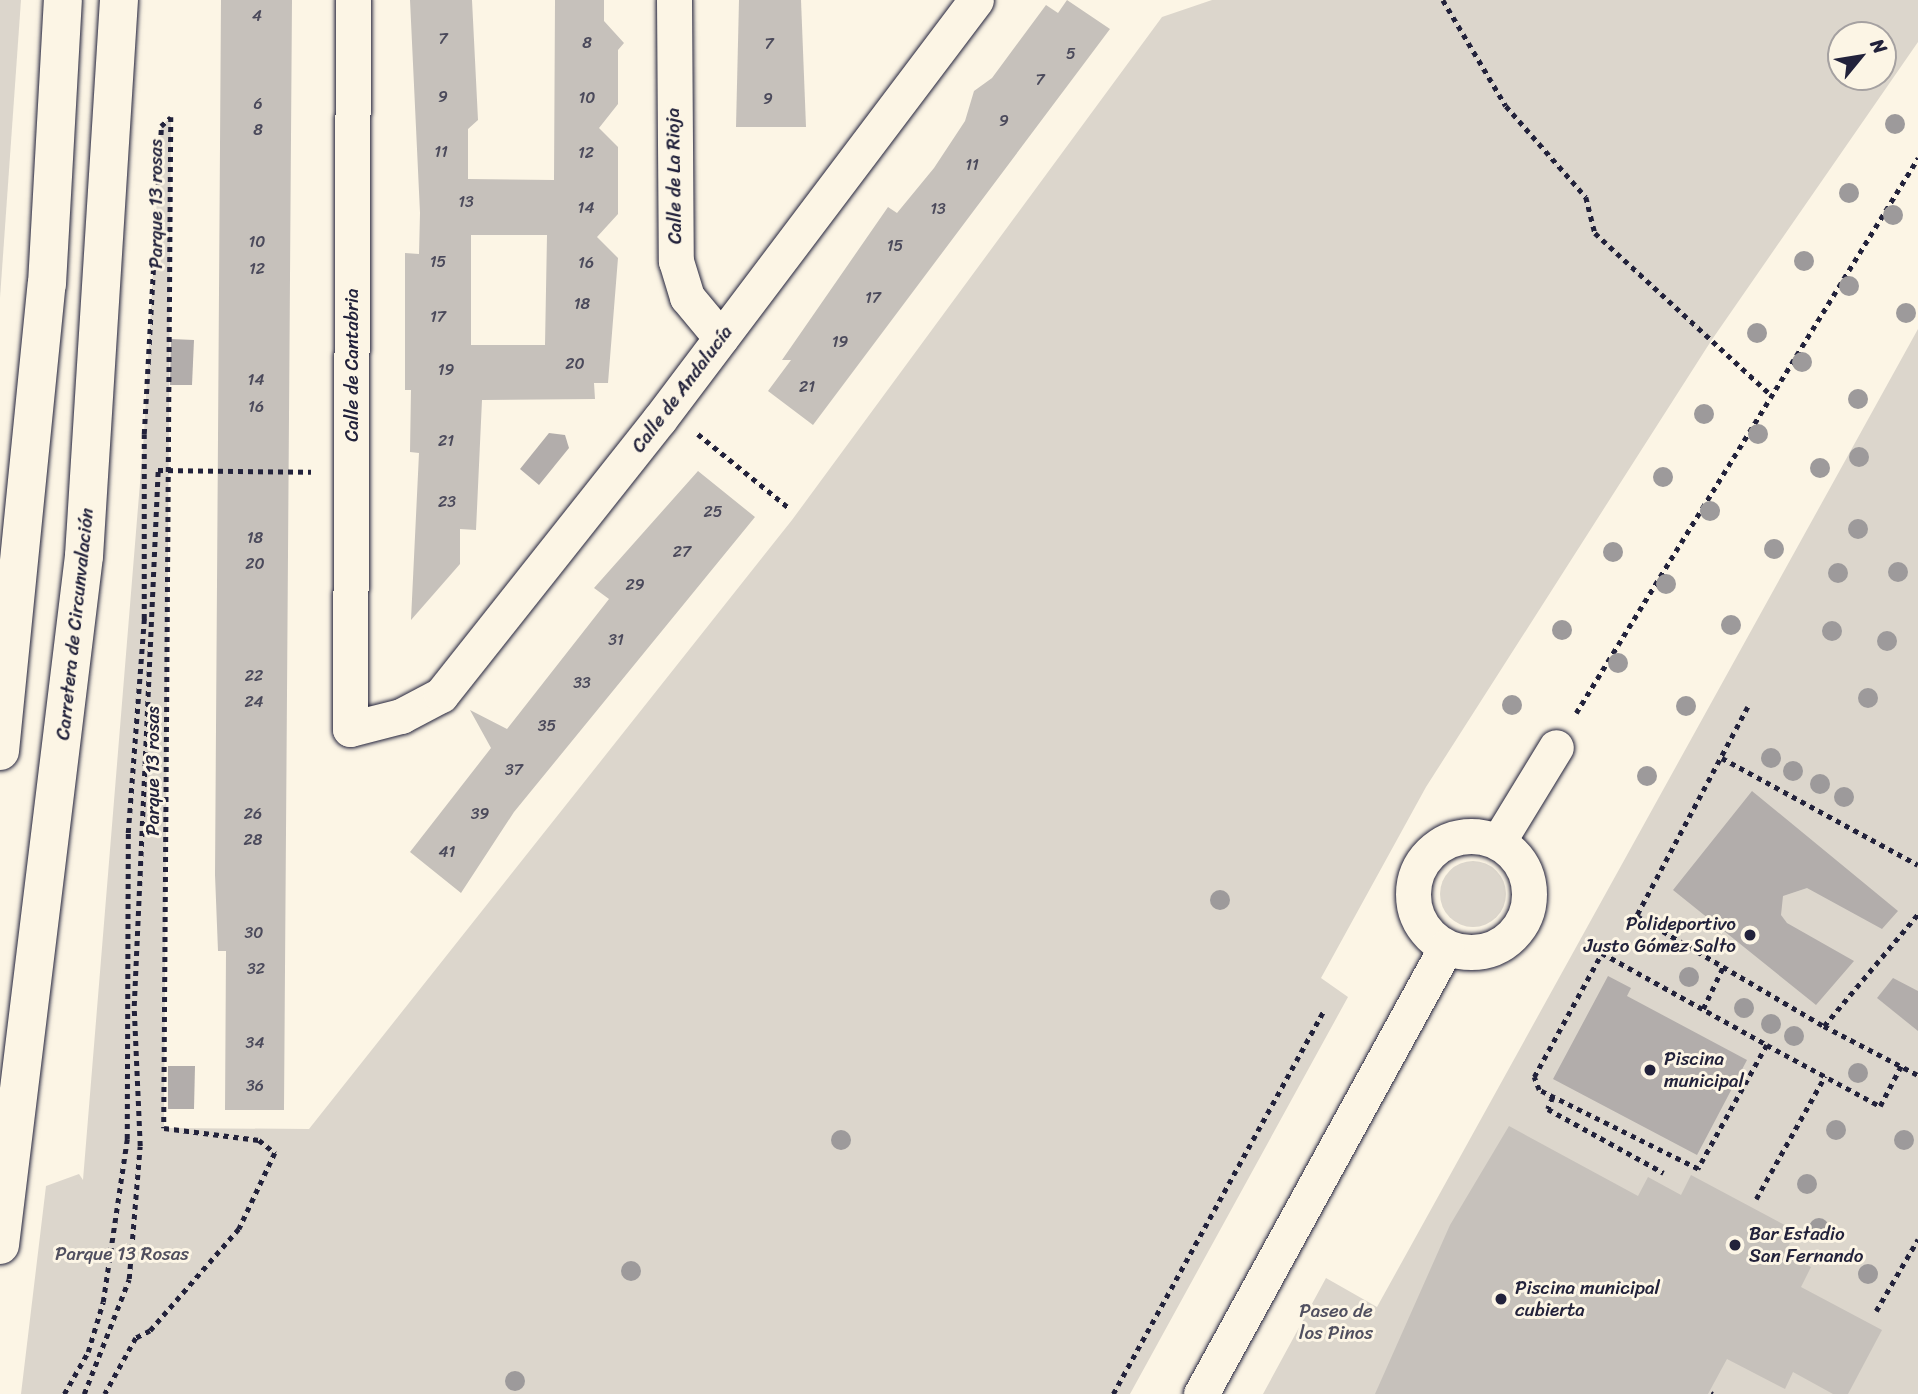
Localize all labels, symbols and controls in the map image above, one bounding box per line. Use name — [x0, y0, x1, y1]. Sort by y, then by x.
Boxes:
house number: 4 — [252, 6, 262, 26]
north arrow — [1827, 21, 1897, 91]
house number: 7 — [438, 29, 448, 49]
text: N — [1861, 32, 1896, 60]
house number: 8 — [582, 33, 592, 53]
house number: 7 — [764, 34, 774, 54]
house number: 5 — [1066, 44, 1076, 64]
house number: 7 — [1035, 70, 1045, 90]
house number: 9 — [438, 87, 448, 107]
house number: 10 — [579, 88, 595, 108]
house number: 9 — [763, 89, 773, 109]
house number: 6 — [253, 94, 263, 114]
street label: Calle de La Rioja — [661, 107, 687, 245]
house number: 9 — [999, 111, 1009, 131]
house number: 8 — [253, 120, 263, 140]
street label: Parque 13 rosas — [145, 139, 167, 269]
house number: 11 — [434, 142, 448, 162]
house number: 12 — [578, 143, 594, 163]
house number: 11 — [965, 155, 979, 175]
house number: 13 — [458, 192, 474, 212]
house number: 14 — [578, 198, 594, 218]
house number: 13 — [930, 199, 946, 219]
house number: 10 — [249, 232, 265, 252]
house number: 15 — [887, 236, 903, 256]
house number: 15 — [430, 252, 446, 272]
house number: 16 — [578, 253, 594, 273]
house number: 12 — [249, 259, 265, 279]
street label: Calle de Cantabria — [341, 288, 363, 442]
house number: 17 — [865, 288, 881, 308]
house number: 18 — [574, 294, 590, 314]
house number: 17 — [430, 307, 446, 327]
street label: Calle de Andalucía — [627, 321, 737, 457]
house number: 19 — [832, 332, 848, 352]
house number: 20 — [565, 354, 585, 374]
house number: 19 — [438, 360, 454, 380]
house number: 14 — [248, 370, 264, 390]
house number: 21 — [799, 377, 815, 397]
house number: 16 — [248, 397, 264, 417]
house number: 21 — [438, 431, 454, 451]
house number: 23 — [438, 492, 456, 512]
house number: 25 — [703, 502, 723, 522]
street label: Carretera de Circunvalación — [51, 507, 99, 741]
house number: 18 — [247, 528, 263, 548]
house number: 27 — [673, 542, 691, 562]
house number: 20 — [245, 554, 265, 574]
house number: 29 — [625, 575, 645, 595]
house number: 31 — [608, 630, 624, 650]
house number: 22 — [245, 666, 263, 686]
house number: 33 — [573, 673, 591, 693]
house number: 24 — [244, 692, 264, 712]
street label: Parque 13 rosas — [142, 706, 164, 836]
house number: 35 — [538, 716, 556, 736]
house number: 37 — [505, 760, 523, 780]
house number: 26 — [244, 804, 262, 824]
house number: 39 — [471, 804, 489, 824]
house number: 28 — [244, 830, 262, 850]
house number: 41 — [439, 842, 455, 862]
place label: Polideportivo Justo Gómez Salto — [1581, 913, 1736, 957]
house number: 30 — [245, 923, 263, 943]
marker: Polideportivo Justo Gómez Salto — [1742, 927, 1758, 943]
house number: 32 — [247, 959, 265, 979]
house number: 34 — [246, 1033, 264, 1053]
place label: Piscina municipal — [1664, 1048, 1744, 1092]
marker: Piscina municipal — [1642, 1062, 1658, 1078]
house number: 36 — [246, 1076, 264, 1096]
place label: Bar Estadio San Fernando — [1749, 1223, 1863, 1267]
marker: Bar Estadio San Fernando — [1727, 1237, 1743, 1253]
park label: Parque 13 Rosas — [55, 1243, 189, 1265]
place label: Piscina municipal cubierta — [1515, 1277, 1660, 1321]
marker: Piscina municipal cubierta — [1493, 1291, 1509, 1307]
park label: Paseo de los Pinos — [1299, 1300, 1373, 1344]

